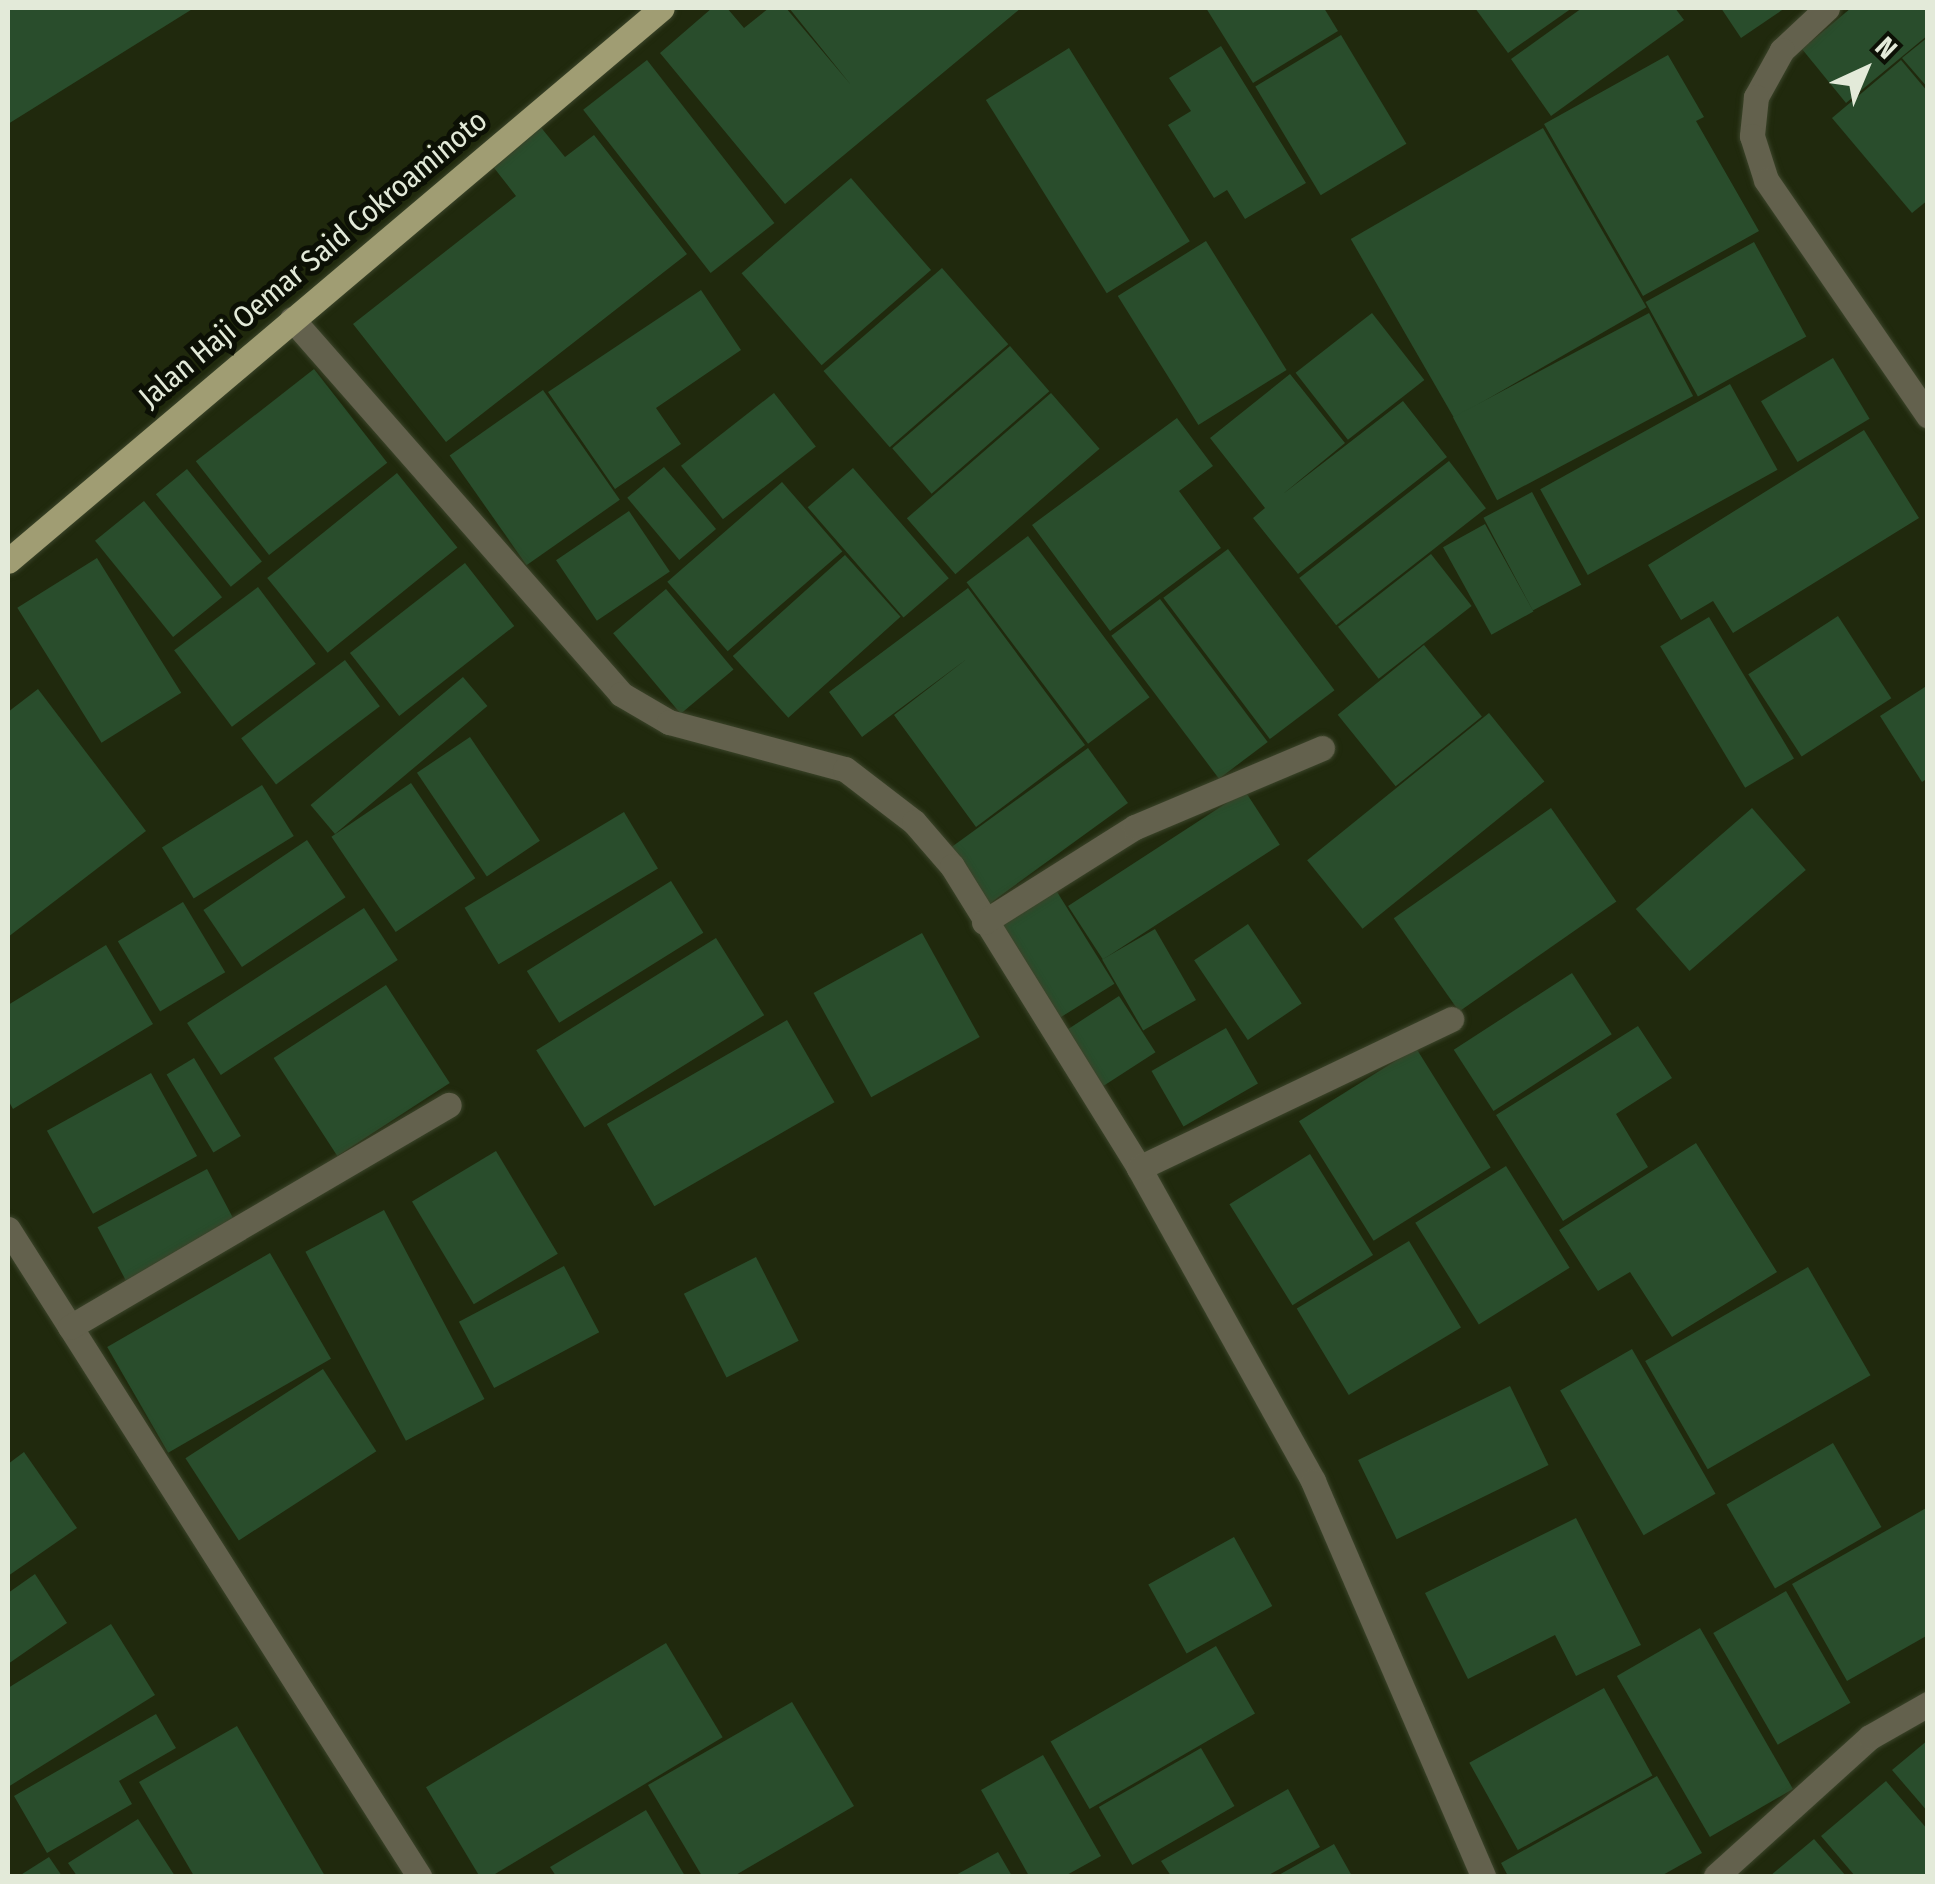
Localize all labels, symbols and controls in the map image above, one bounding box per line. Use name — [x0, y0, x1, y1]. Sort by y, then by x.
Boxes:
north arrow — [1815, 20, 1915, 120]
text: N — [1869, 30, 1904, 66]
street label: Jalan Haji Oemar Said Cokroaminoto — [132, 103, 494, 415]

